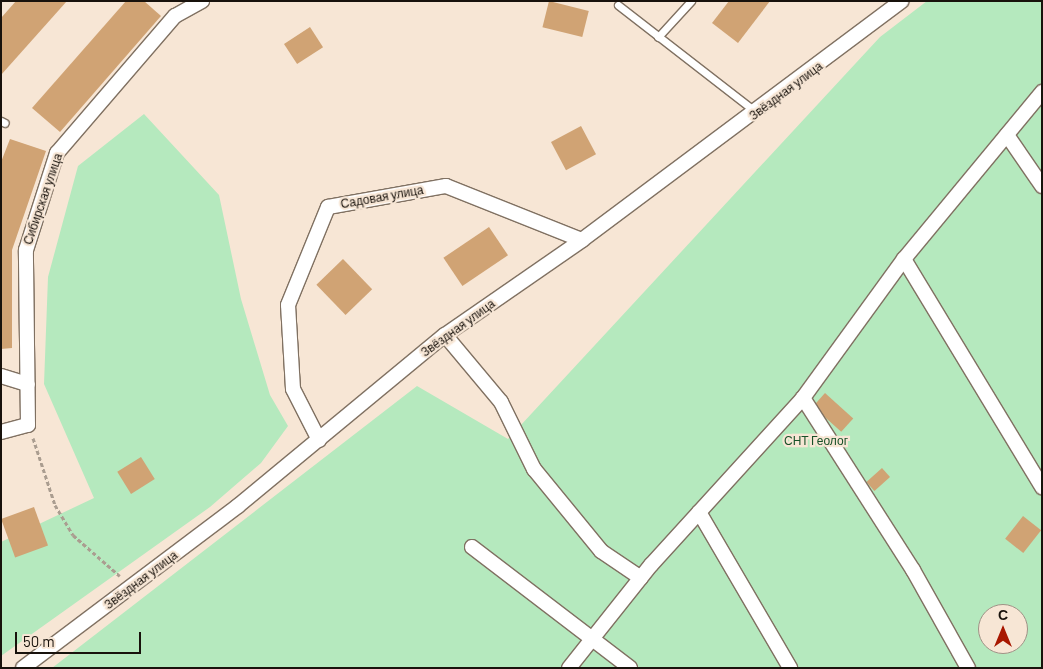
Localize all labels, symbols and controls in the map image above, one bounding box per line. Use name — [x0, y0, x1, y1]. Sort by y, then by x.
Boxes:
street label: Звёздная улица — [747, 59, 825, 123]
street label: Сибирская улица — [21, 151, 65, 247]
street label: Садовая улица — [339, 183, 425, 211]
street label: Звёздная улица — [418, 296, 498, 360]
park label: СНТ Геолог — [784, 434, 848, 448]
street label: Звёздная улица — [102, 548, 180, 612]
north arrow — [978, 604, 1028, 654]
text: С — [998, 606, 1008, 623]
scale bar — [18, 622, 144, 654]
text: 50 m — [23, 632, 55, 650]

